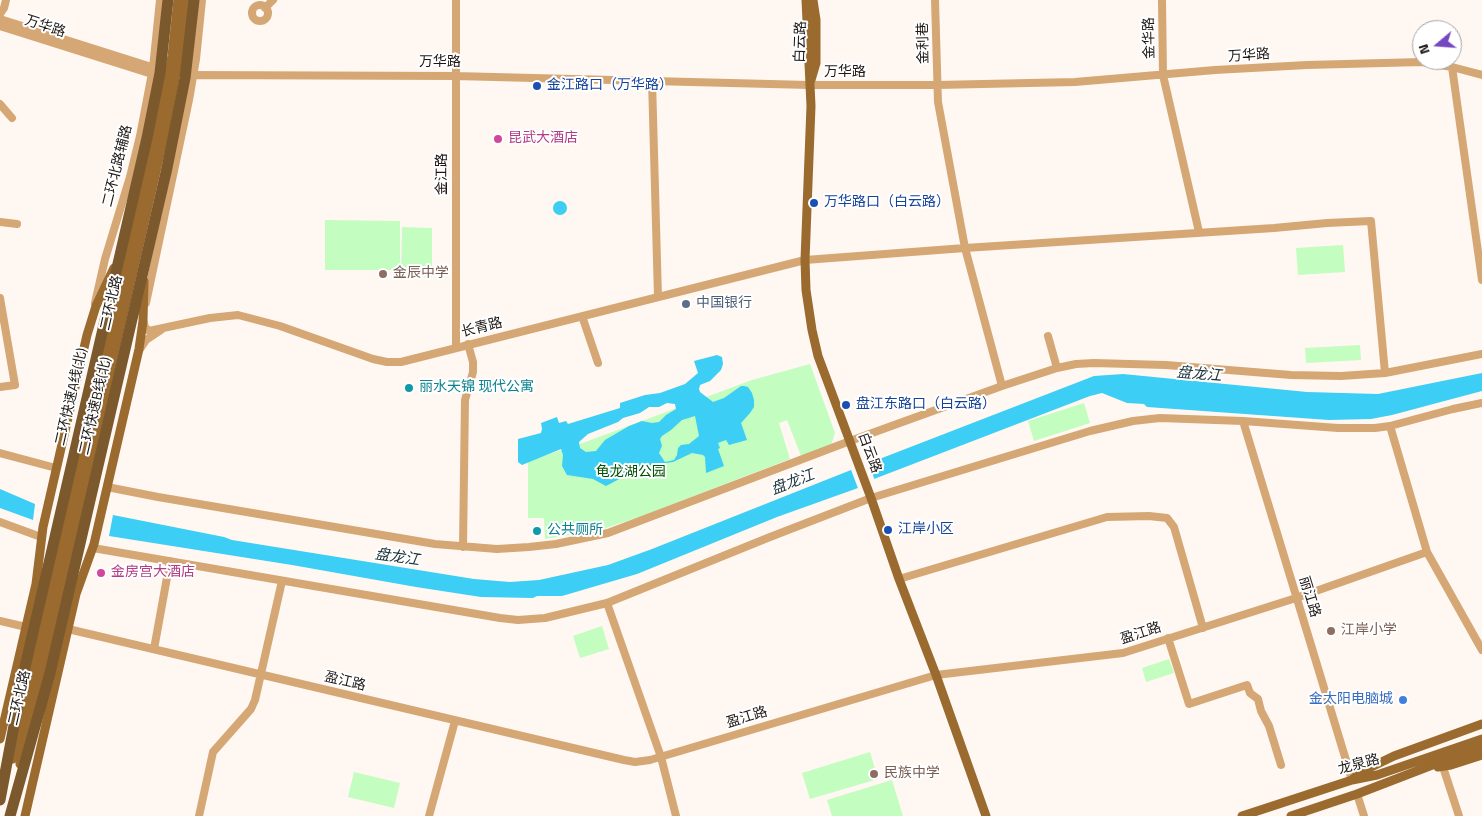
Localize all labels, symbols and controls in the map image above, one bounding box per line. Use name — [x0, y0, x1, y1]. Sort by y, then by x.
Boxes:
street label: 万华路 — [22, 13, 68, 41]
street label: 金华路 — [1141, 17, 1159, 59]
north arrow — [1412, 20, 1462, 70]
street label: 白云路 — [792, 21, 810, 63]
street label: 金利巷 — [915, 22, 933, 64]
text: N — [1412, 42, 1435, 57]
street label: 万华路 — [1227, 46, 1271, 66]
street label: 万华路 — [419, 55, 461, 71]
street label: 万华路 — [824, 65, 866, 81]
place label: 金江路口（万华路） — [547, 78, 673, 94]
marker: 金江路口（万华路） — [531, 80, 543, 92]
street label: 二环北路辅路 — [100, 123, 136, 209]
place label: 昆武大酒店 — [508, 131, 578, 147]
marker: 昆武大酒店 — [492, 133, 504, 145]
street label: 金江路 — [435, 153, 451, 195]
place label: 万华路口（白云路） — [824, 195, 950, 211]
marker: 万华路口（白云路） — [808, 197, 820, 209]
place label: 金辰中学 — [393, 266, 449, 282]
marker: 金辰中学 — [377, 268, 389, 280]
street label: 二环北路 — [98, 274, 126, 332]
place label: 中国银行 — [696, 296, 752, 312]
marker: 中国银行 — [680, 298, 692, 310]
street label: 长青路 — [460, 315, 504, 341]
street label: 二环快速A线(北) — [53, 347, 91, 447]
street label: 二环快速B线(北) — [77, 355, 115, 457]
water label: 盘龙江 — [1176, 364, 1222, 386]
place label: 丽水天锦 现代公寓 — [419, 380, 534, 396]
marker: 丽水天锦 现代公寓 — [403, 382, 415, 394]
place label: 盘江东路口（白云路） — [856, 397, 996, 413]
marker: 盘江东路口（白云路） — [840, 399, 852, 411]
street label: 白云路 — [854, 430, 884, 476]
park label: 龟龙湖公园 — [596, 465, 666, 481]
water label: 盘龙江 — [769, 467, 817, 499]
place label: 江岸小区 — [898, 522, 954, 538]
place label: 公共厕所 — [547, 523, 603, 539]
marker: 江岸小区 — [882, 524, 894, 536]
marker: 公共厕所 — [531, 525, 543, 537]
water label: 盘龙江 — [373, 546, 421, 570]
place label: 金房宫大酒店 — [111, 565, 195, 581]
marker: 金房宫大酒店 — [95, 567, 107, 579]
street label: 丽江路 — [1295, 574, 1323, 620]
street label: 盈江路 — [1118, 620, 1164, 648]
place label: 江岸小学 — [1341, 623, 1397, 639]
marker: 江岸小学 — [1325, 625, 1337, 637]
street label: 二环北路 — [6, 669, 34, 727]
street label: 盈江路 — [323, 669, 367, 695]
place label: 金太阳电脑城 — [1309, 692, 1393, 708]
marker: 金太阳电脑城 — [1397, 694, 1409, 706]
street label: 盈江路 — [724, 704, 770, 732]
street label: 龙泉路 — [1337, 751, 1381, 779]
place label: 民族中学 — [884, 766, 940, 782]
marker: 民族中学 — [868, 768, 880, 780]

